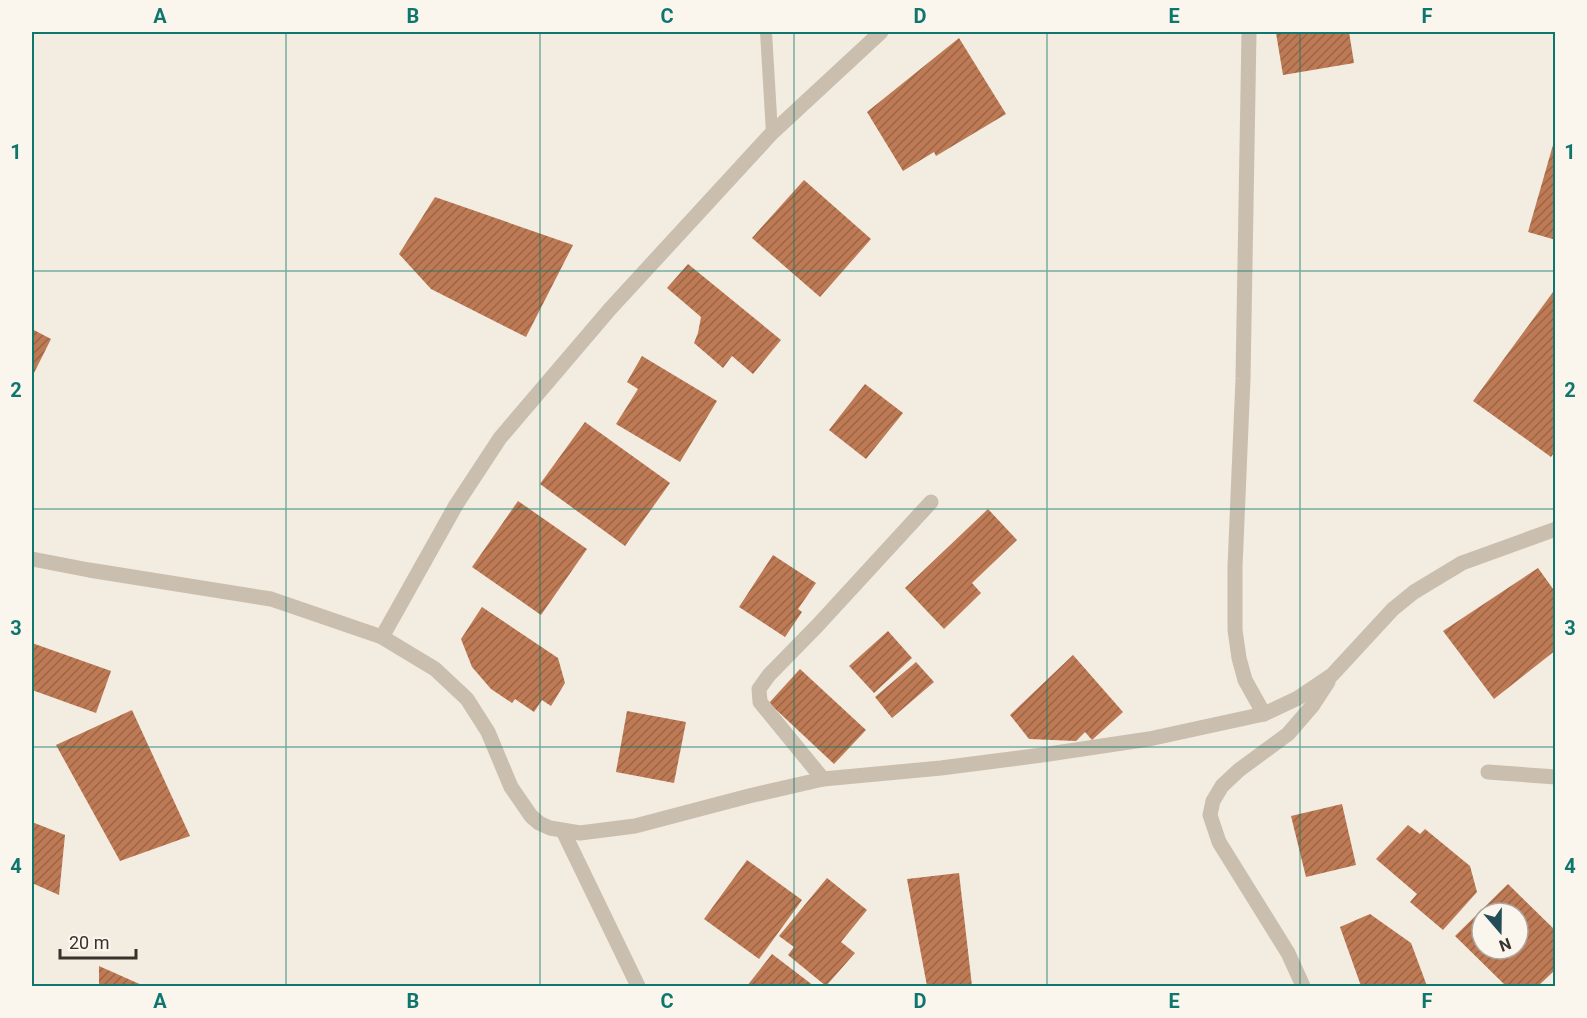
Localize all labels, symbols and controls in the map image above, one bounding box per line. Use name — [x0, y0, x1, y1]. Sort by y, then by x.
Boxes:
text: A — [153, 4, 167, 28]
text: B — [407, 4, 419, 28]
text: C — [660, 4, 674, 28]
text: D — [914, 4, 927, 28]
text: E — [1168, 4, 1180, 28]
text: F — [1422, 4, 1433, 28]
text: 1 — [10, 140, 22, 164]
text: 1 — [1564, 140, 1576, 164]
text: 2 — [10, 378, 22, 402]
text: 2 — [1564, 378, 1576, 402]
text: 3 — [10, 616, 22, 640]
text: 3 — [1564, 616, 1576, 640]
text: 4 — [10, 854, 22, 878]
text: 4 — [1564, 854, 1576, 878]
north arrow — [1470, 901, 1530, 961]
scale bar — [60, 922, 136, 960]
text: 20 m — [69, 932, 109, 953]
text: N — [1496, 934, 1514, 955]
text: A — [153, 989, 167, 1013]
text: B — [407, 989, 419, 1013]
text: C — [660, 989, 674, 1013]
text: D — [914, 989, 927, 1013]
text: E — [1168, 989, 1180, 1013]
text: F — [1422, 989, 1433, 1013]

